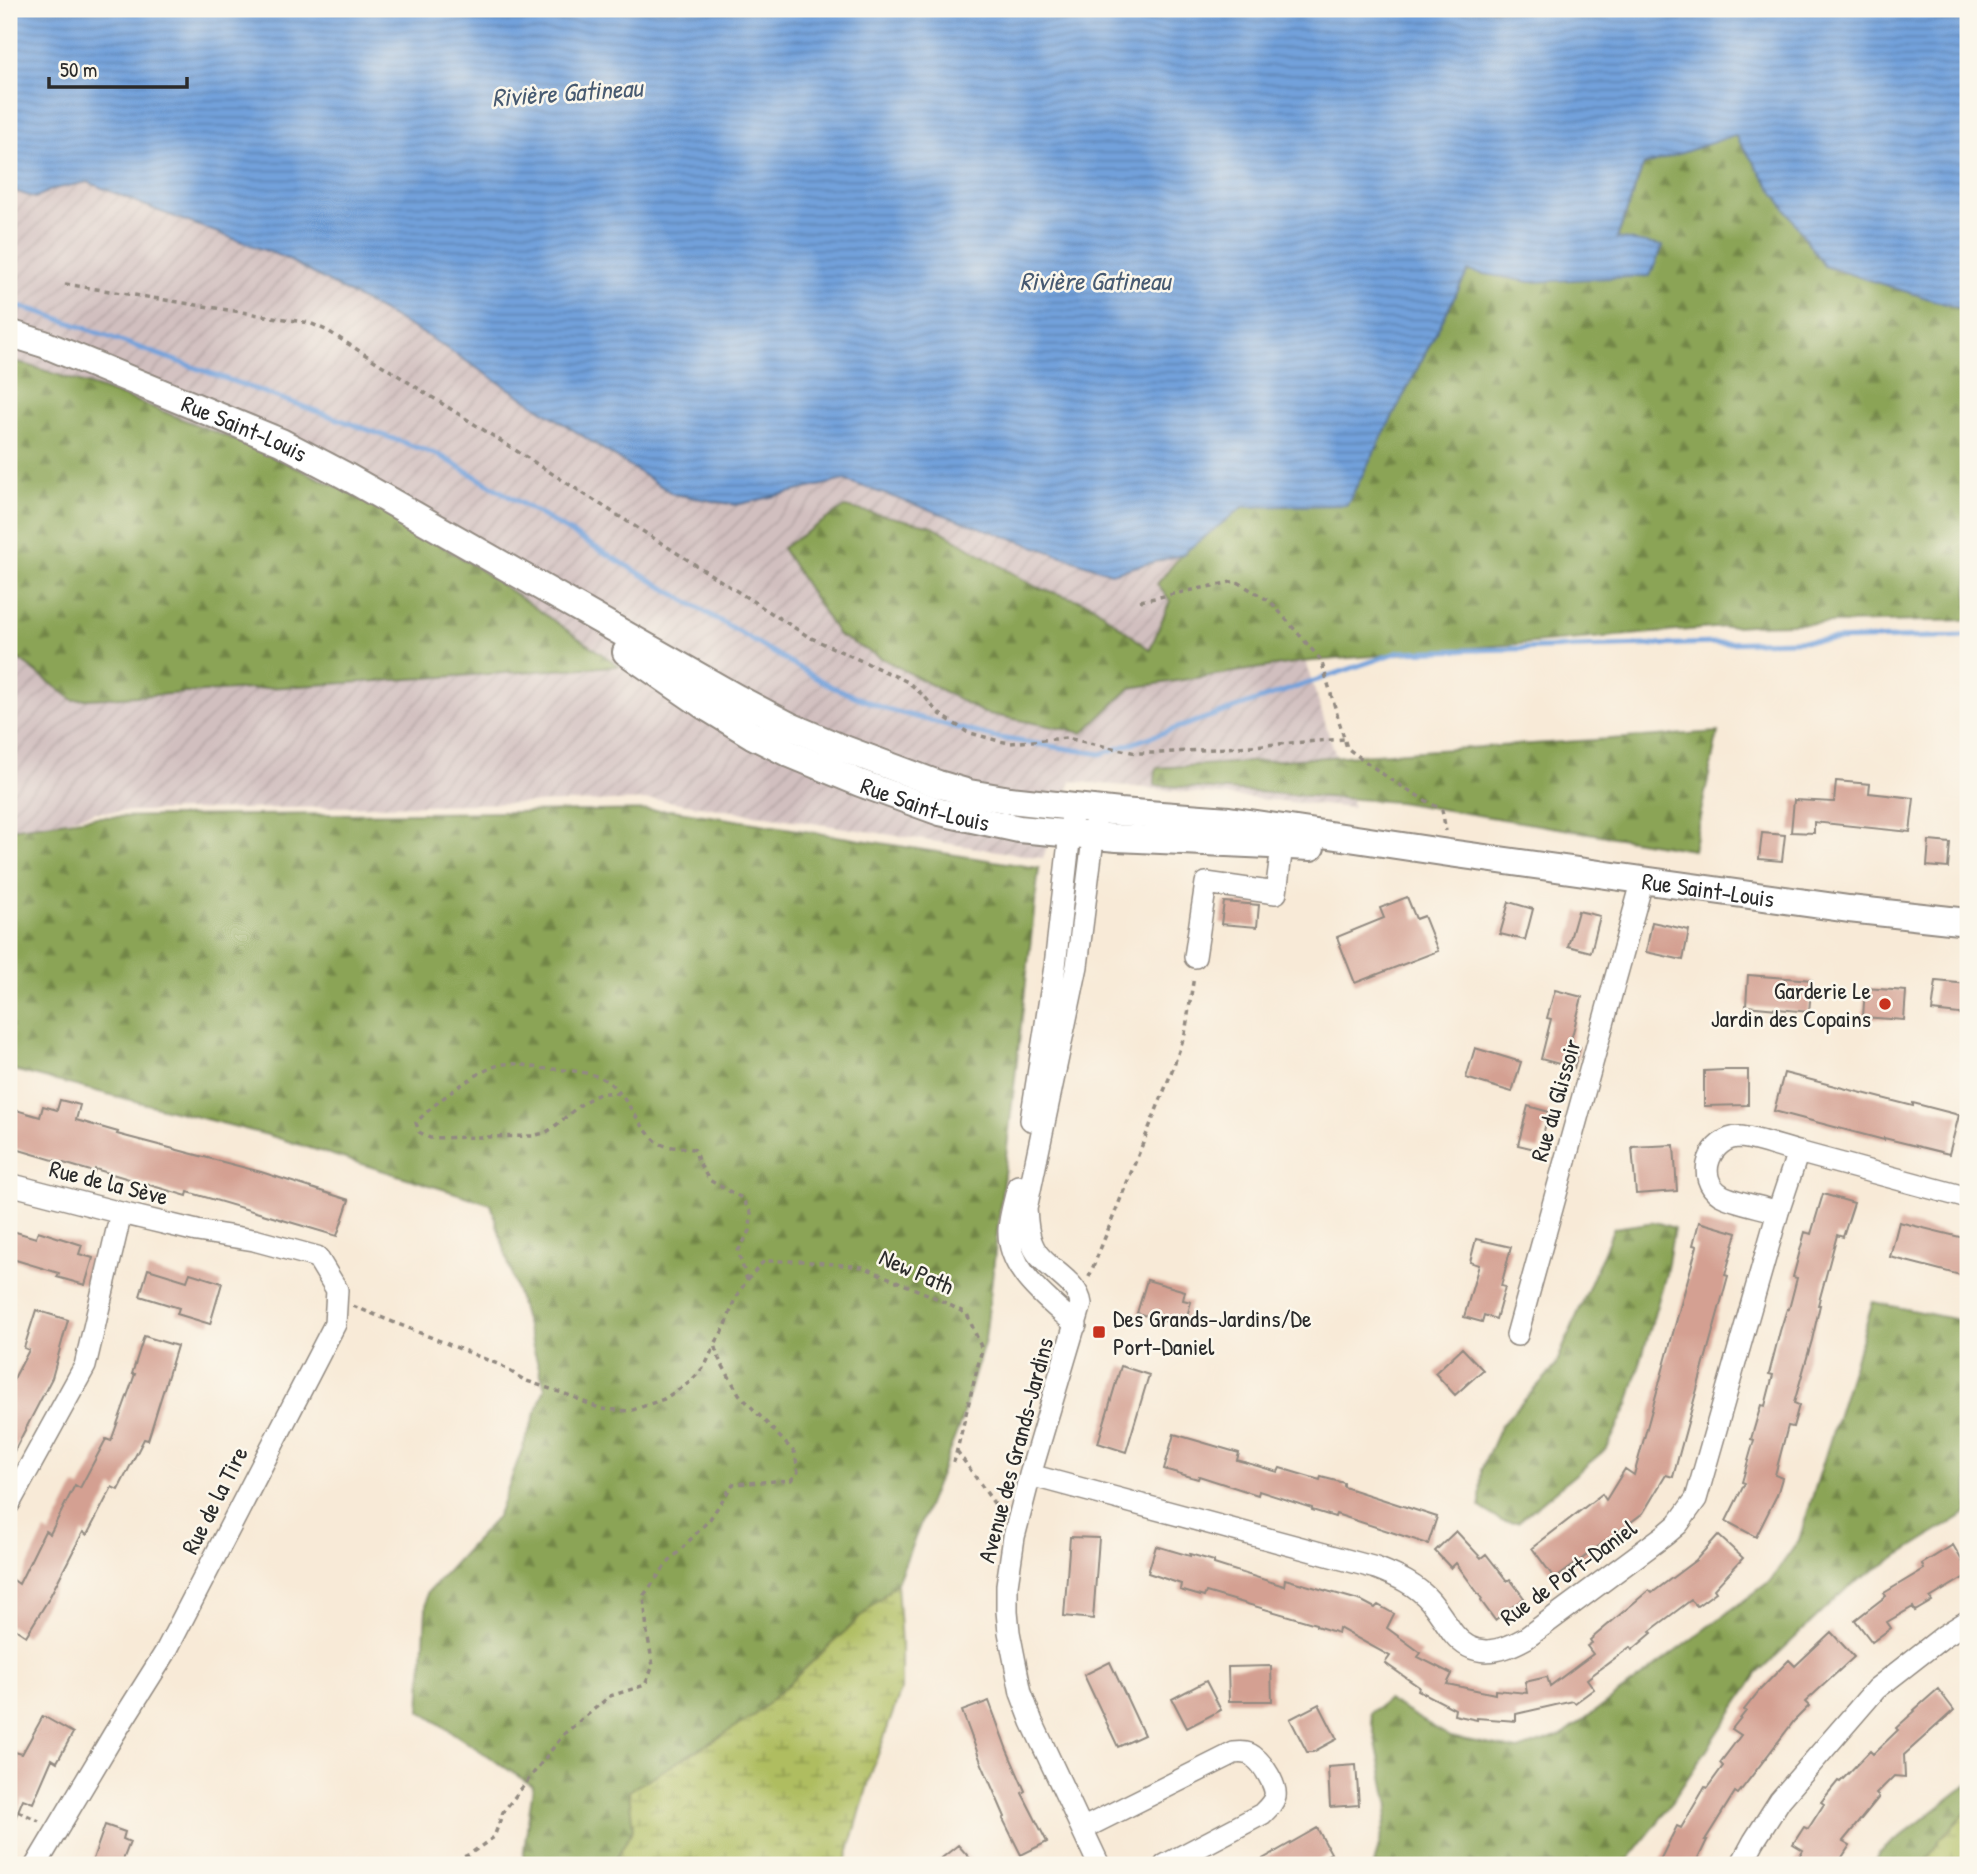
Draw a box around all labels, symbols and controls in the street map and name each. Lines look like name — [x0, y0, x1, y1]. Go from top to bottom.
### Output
scale bar — [49, 46, 187, 90]
text: 50 m — [60, 55, 97, 84]
water label: Rivière Gatineau — [491, 69, 646, 115]
water label: Rivière Gatineau — [1020, 263, 1173, 298]
street label: Rue Saint-Louis — [177, 387, 313, 469]
street label: Rue Saint-Louis — [857, 769, 993, 838]
street label: Rue Saint-Louis — [1640, 864, 1776, 914]
place label: Garderie Le Jardin des Copains — [1711, 974, 1871, 1034]
marker: Garderie Le Jardin des Copains — [1877, 996, 1893, 1012]
street label: Rue du Glissoir — [1522, 1035, 1588, 1165]
street label: Rue de la Sève — [46, 1152, 172, 1212]
street label: New Path — [875, 1240, 959, 1302]
place label: Des Grands-Jardins/De Port-Daniel — [1113, 1302, 1312, 1362]
marker: Des Grands-Jardins/De Port-Daniel — [1091, 1324, 1107, 1340]
street label: Avenue des Grands-Jardins — [970, 1334, 1060, 1566]
street label: Rue de la Tire — [173, 1440, 255, 1559]
street label: Rue de Port-Daniel — [1493, 1511, 1643, 1632]

